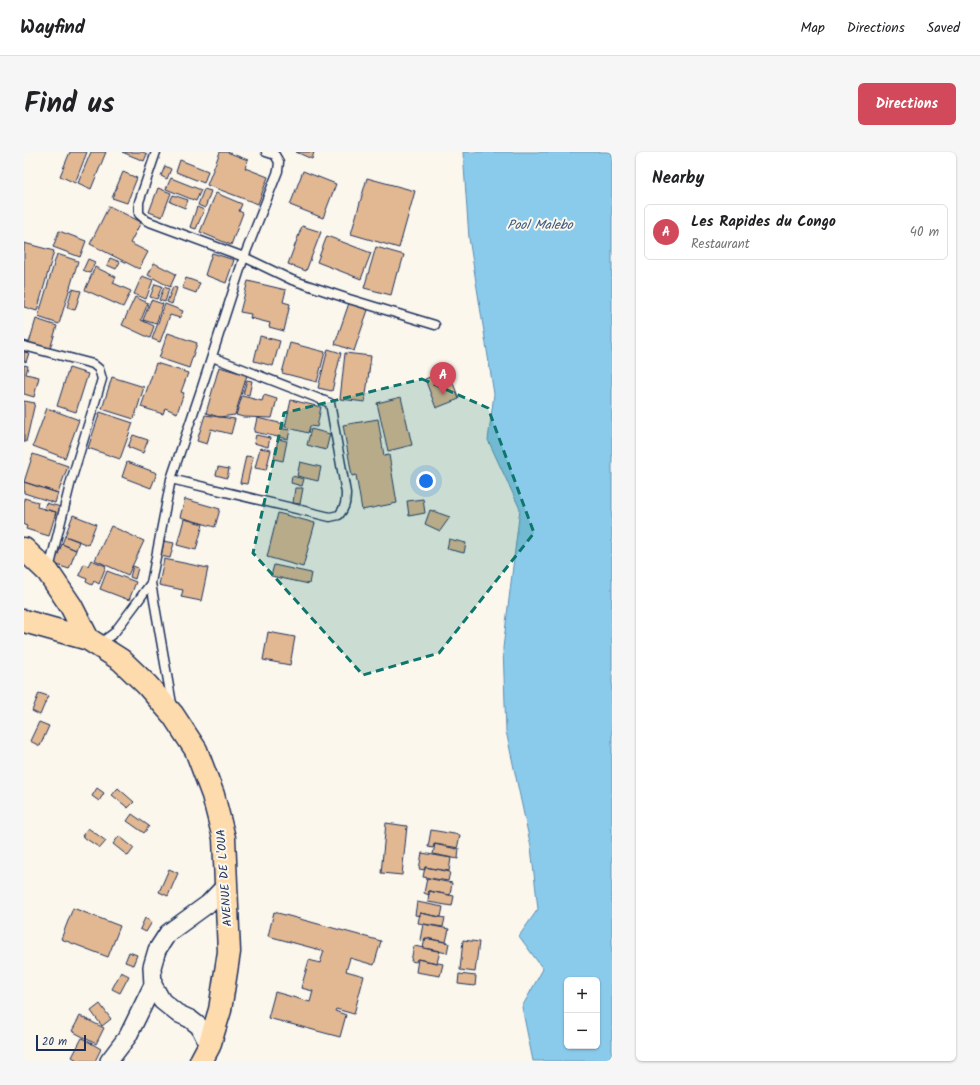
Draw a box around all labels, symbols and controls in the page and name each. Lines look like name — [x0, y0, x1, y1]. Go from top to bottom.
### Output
text: Wayfind — [20, 13, 85, 43]
text: Map — [800, 17, 825, 39]
text: Directions — [847, 17, 905, 39]
text: Saved — [927, 17, 960, 39]
text: Find us — [24, 82, 115, 127]
button: Directions — [858, 83, 956, 125]
text: Nearby — [652, 165, 704, 192]
text: Les Rapides du Congo — [691, 210, 836, 234]
water label: Pool Malebo — [507, 215, 574, 236]
text: A — [662, 222, 670, 243]
text: 40 m — [910, 222, 939, 243]
text: Restaurant — [691, 234, 750, 255]
pin: A — [430, 362, 456, 395]
your location — [416, 471, 436, 491]
street label: AVENUE DE L'OUA — [212, 829, 237, 927]
map controls — [564, 977, 600, 1049]
button: + — [564, 977, 600, 1013]
button: − — [564, 1013, 600, 1049]
scale bar — [36, 1033, 86, 1052]
text: 20 m — [42, 1033, 67, 1051]

